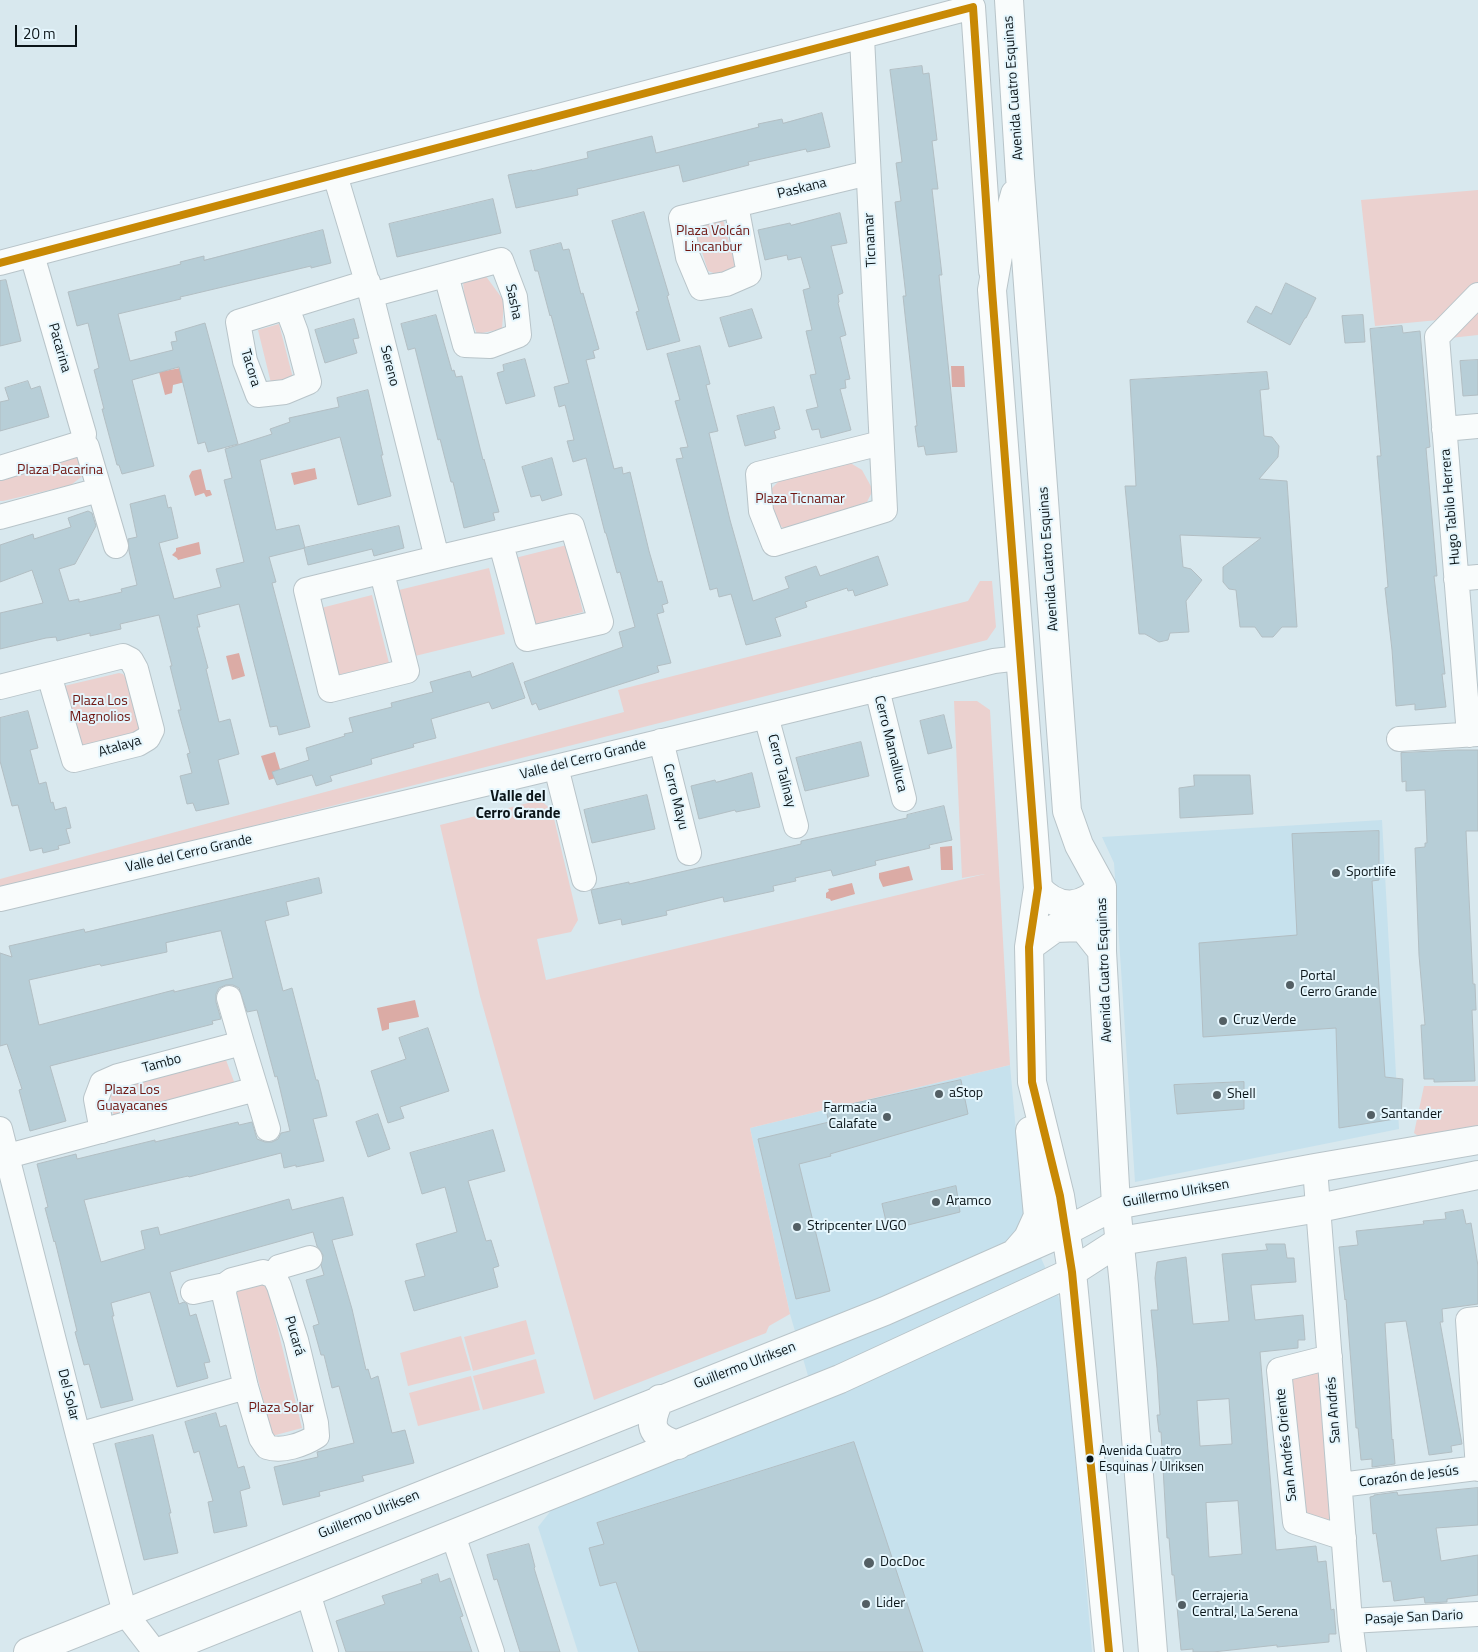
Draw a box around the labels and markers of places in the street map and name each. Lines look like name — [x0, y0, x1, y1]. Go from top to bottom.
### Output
place label: Sportlife — [1346, 865, 1396, 881]
marker: Sportlife — [1330, 867, 1342, 879]
place label: Portal Cerro Grande — [1300, 969, 1377, 1002]
marker: Portal Cerro Grande — [1284, 979, 1296, 991]
place label: Cruz Verde — [1233, 1013, 1296, 1029]
marker: Cruz Verde — [1217, 1015, 1229, 1027]
place label: aStop — [949, 1086, 983, 1102]
place label: Shell — [1227, 1087, 1256, 1103]
marker: aStop — [933, 1088, 945, 1100]
marker: Shell — [1211, 1089, 1223, 1101]
place label: Farmacia Calafate — [823, 1101, 877, 1134]
place label: Santander — [1381, 1107, 1442, 1123]
marker: Santander — [1365, 1109, 1377, 1121]
marker: Farmacia Calafate — [881, 1111, 893, 1123]
place label: Aramco — [946, 1194, 991, 1210]
marker: Aramco — [930, 1196, 942, 1208]
place label: Stripcenter LVGO — [807, 1219, 907, 1235]
marker: Stripcenter LVGO — [791, 1221, 803, 1233]
place label: Avenida Cuatro Esquinas / Ulriksen — [1099, 1444, 1204, 1475]
marker: Avenida Cuatro Esquinas / Ulriksen — [1085, 1454, 1095, 1464]
place label: DocDoc — [880, 1555, 925, 1571]
marker: DocDoc — [862, 1556, 876, 1570]
place label: Cerrajeria Central, La Serena — [1192, 1589, 1298, 1621]
place label: Lider — [876, 1596, 905, 1612]
marker: Lider — [860, 1598, 872, 1610]
marker: Cerrajeria Central, La Serena — [1176, 1599, 1188, 1611]

